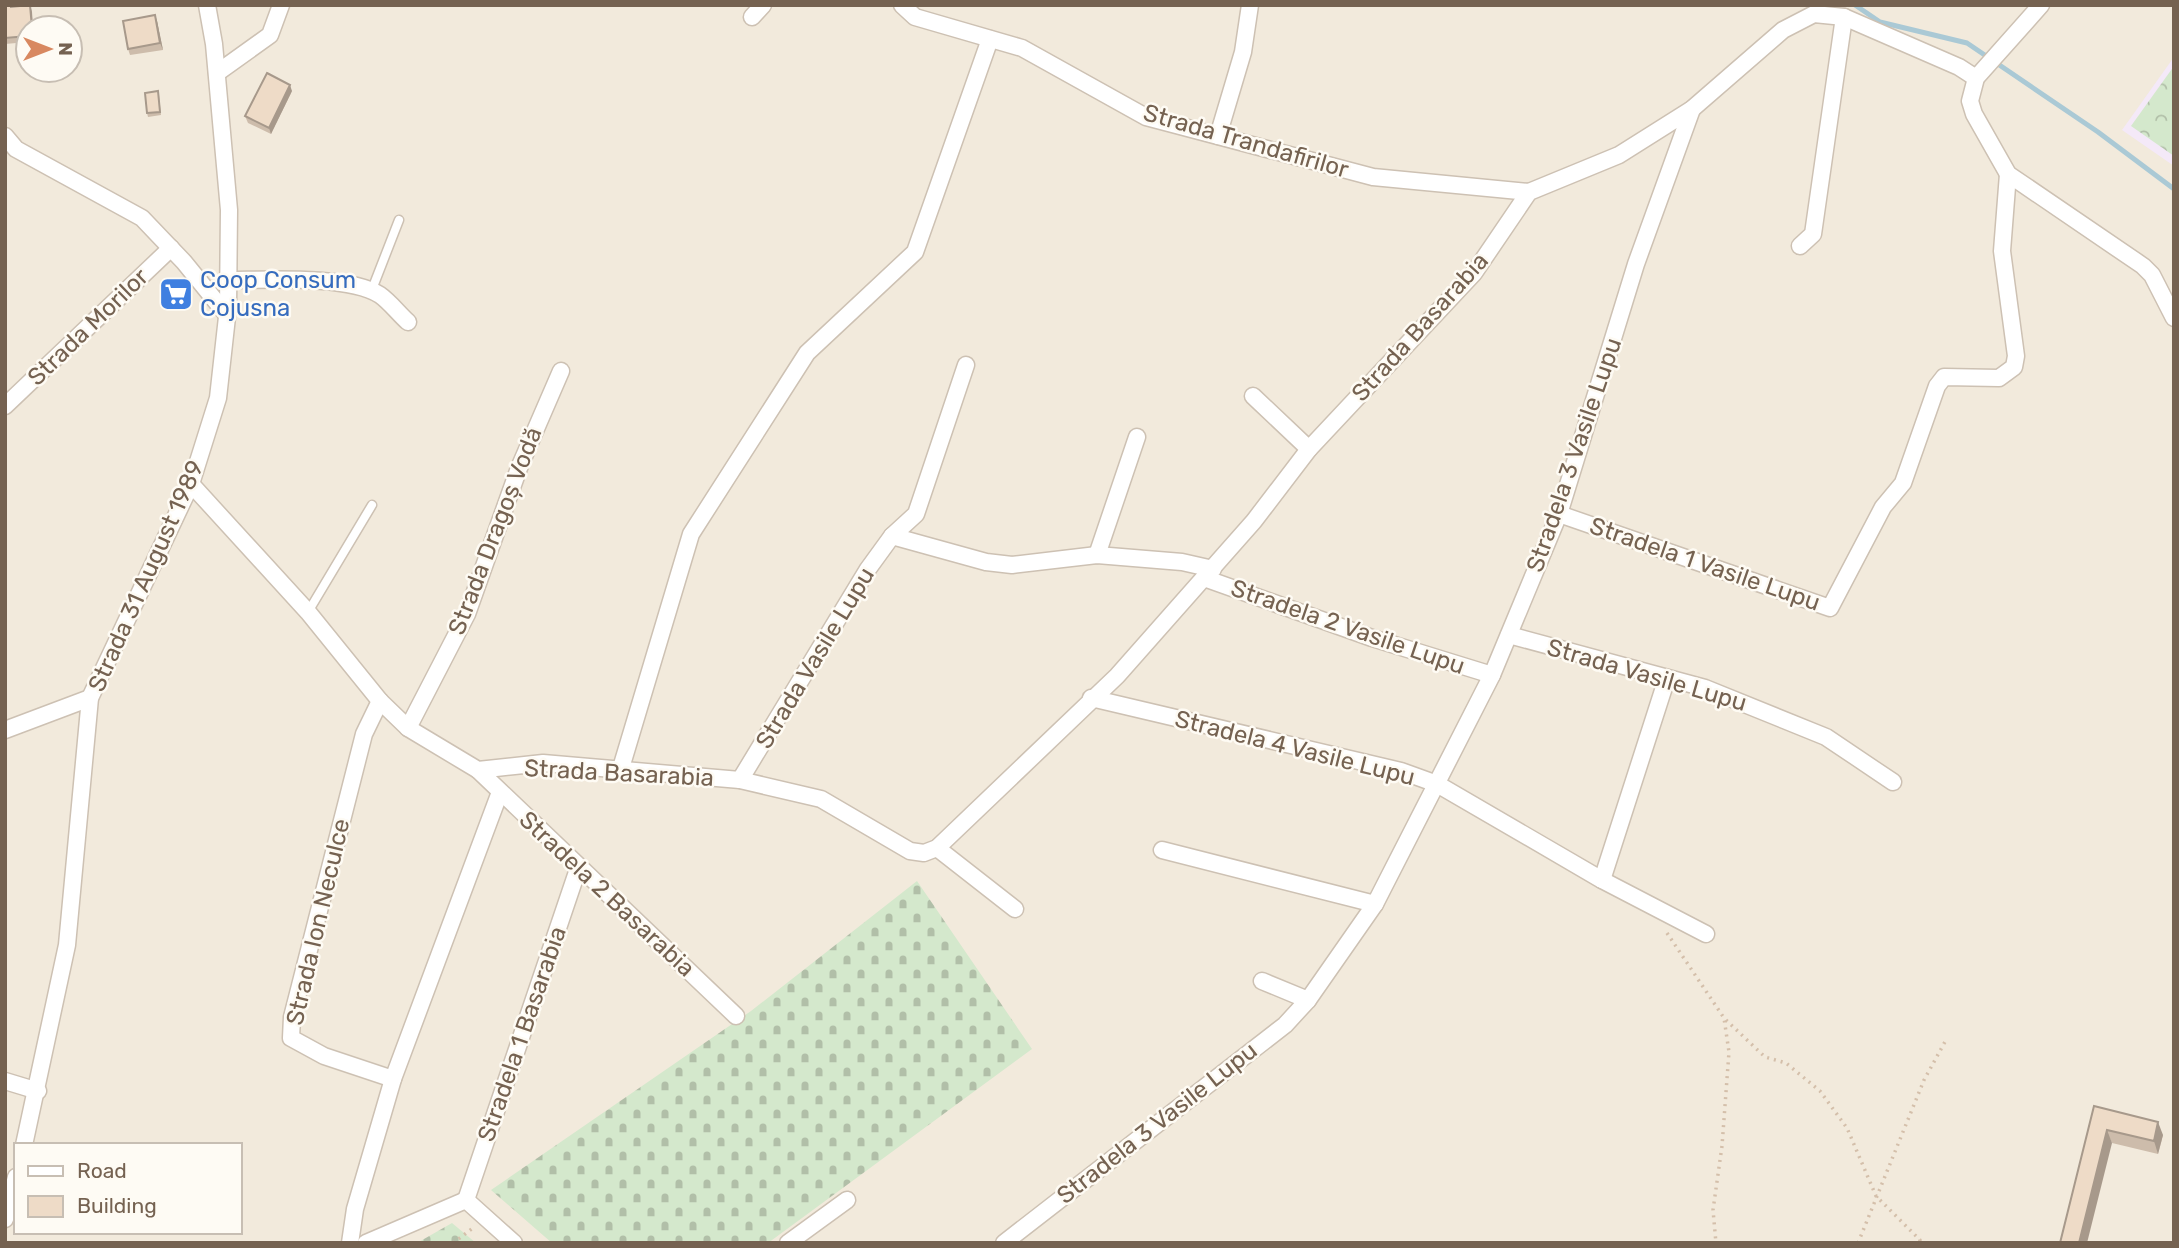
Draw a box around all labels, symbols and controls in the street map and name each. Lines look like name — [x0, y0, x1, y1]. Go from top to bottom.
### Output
north arrow — [14, 14, 84, 84]
text: N — [54, 42, 77, 56]
street label: Strada Trandafirilor — [1140, 98, 1352, 184]
street label: Strada Basarabia — [1346, 247, 1494, 407]
street label: Strada Morilor — [22, 263, 154, 391]
place label: Coop Consum Cojusna — [200, 266, 356, 322]
supermarket icon: Coop Consum Cojusna — [157, 275, 195, 313]
street label: Stradela 3 Vasile Lupu — [1521, 334, 1627, 576]
street label: Strada Dragoș Vodă — [443, 423, 547, 639]
street label: Strada 31 August 1989 — [82, 456, 210, 696]
street label: Stradela 1 Vasile Lupu — [1586, 511, 1824, 617]
street label: Strada Vasile Lupu — [750, 562, 880, 754]
street label: Stradela 2 Vasile Lupu — [1227, 574, 1469, 680]
street label: Strada Vasile Lupu — [1544, 633, 1750, 717]
street label: Stradela 4 Vasile Lupu — [1172, 705, 1418, 791]
street label: Strada Basarabia — [523, 754, 715, 792]
street label: Stradela 2 Basarabia — [514, 806, 700, 982]
street label: Strada Ion Neculce — [281, 816, 355, 1028]
street label: Stradela 1 Basarabia — [472, 923, 572, 1145]
street label: Stradela 3 Vasile Lupu — [1051, 1036, 1263, 1210]
legend — [14, 1143, 242, 1234]
text: Road — [77, 1158, 127, 1183]
text: Building — [77, 1193, 157, 1218]

